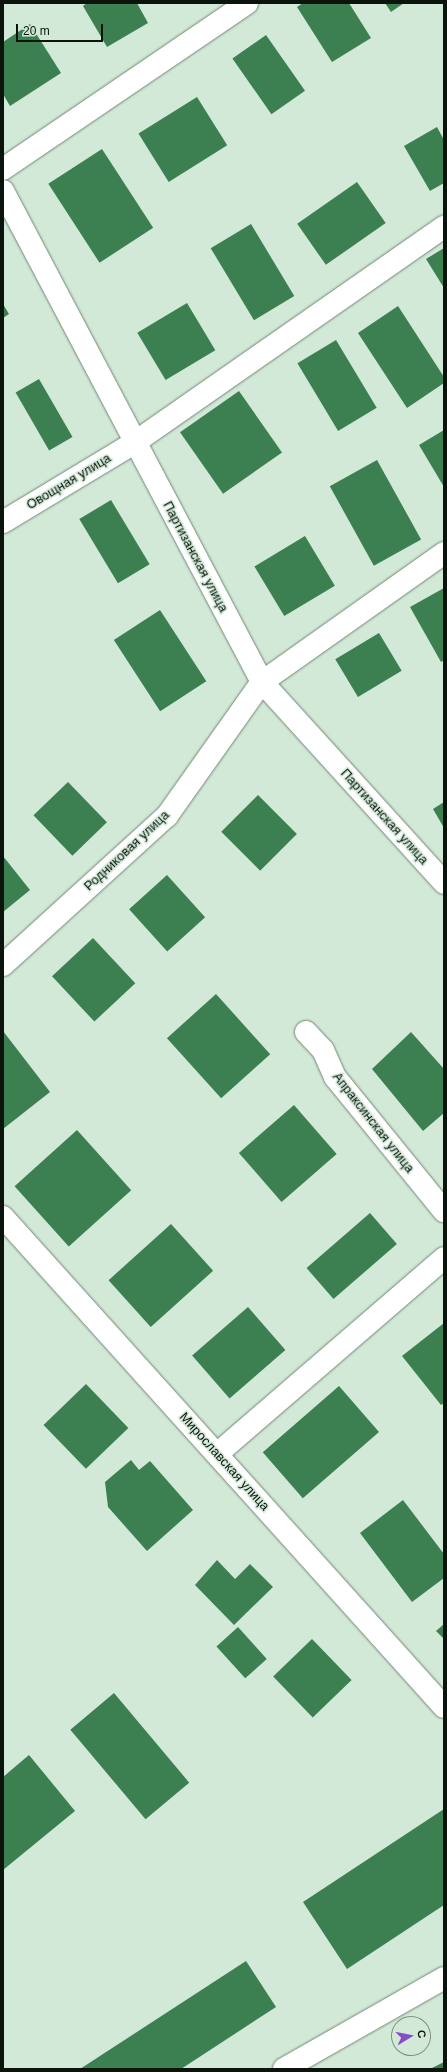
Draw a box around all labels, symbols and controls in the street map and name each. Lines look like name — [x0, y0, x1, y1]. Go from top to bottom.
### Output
scale bar — [18, 16, 105, 42]
text: 20 m — [23, 24, 50, 38]
street label: Овощная улица — [24, 451, 114, 513]
street label: Партизанская улица — [159, 499, 231, 615]
street label: Партизанская улица — [337, 766, 431, 868]
street label: Родниковая улица — [81, 808, 173, 894]
street label: Апраксинская улица — [329, 1070, 417, 1176]
street label: Мирославская улица — [176, 1410, 272, 1514]
north arrow — [391, 2016, 431, 2056]
text: С — [415, 2029, 428, 2039]

